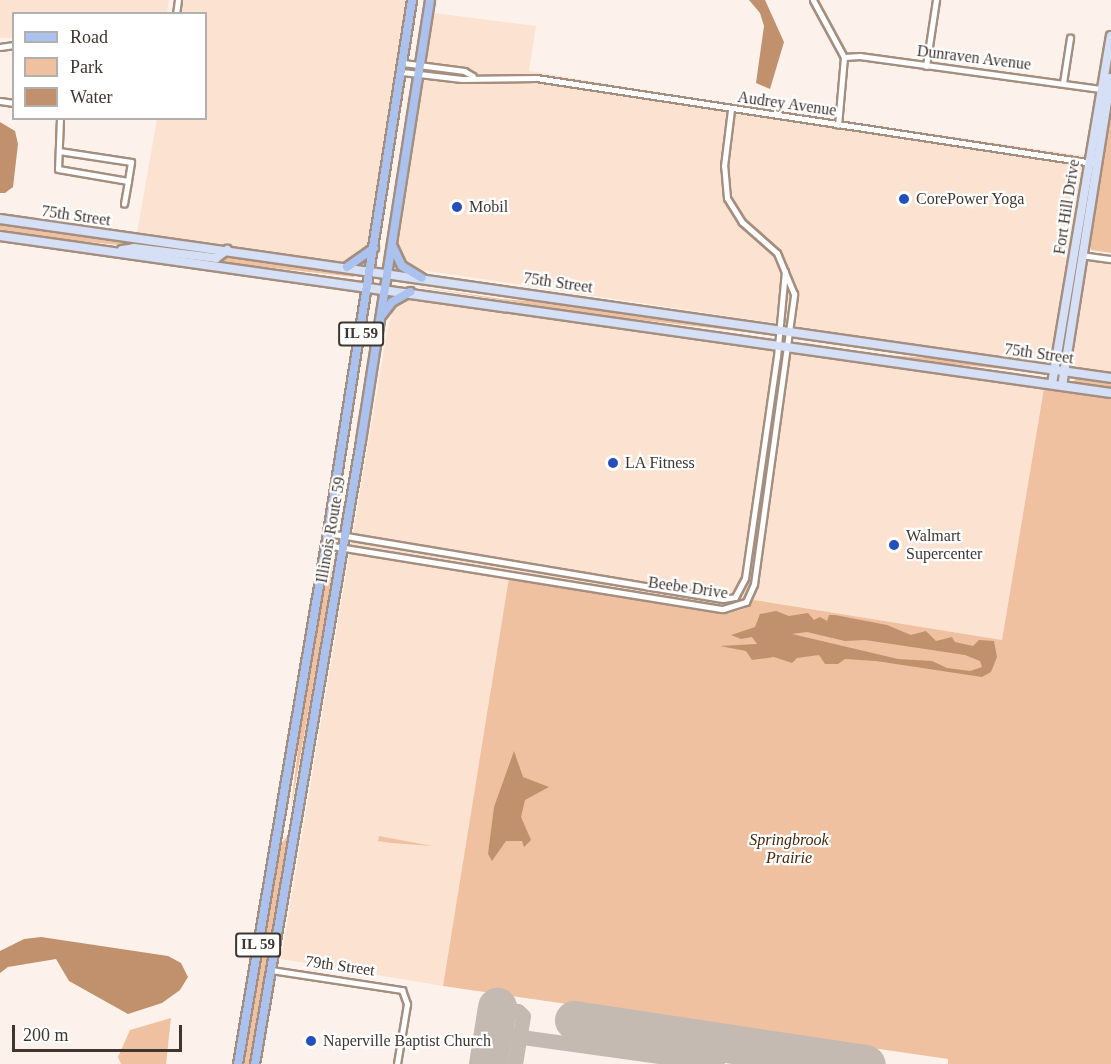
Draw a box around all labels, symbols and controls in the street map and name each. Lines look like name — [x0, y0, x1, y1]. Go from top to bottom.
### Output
legend — [12, 12, 207, 120]
text: Road — [70, 27, 108, 47]
street label: Dunraven Avenue — [915, 41, 1033, 75]
text: Park — [70, 57, 103, 77]
text: Water — [70, 87, 113, 107]
street label: Audrey Avenue — [736, 87, 838, 121]
street label: Fort Hill Drive — [1050, 158, 1084, 256]
place label: CorePower Yoga — [916, 189, 1025, 209]
marker: CorePower Yoga — [897, 192, 911, 206]
place label: Mobil — [469, 197, 508, 217]
marker: Mobil — [450, 200, 464, 214]
street label: 75th Street — [40, 202, 112, 230]
street label: 75th Street — [522, 269, 594, 297]
road number: IL 59 — [337, 322, 385, 346]
street label: 75th Street — [1003, 340, 1075, 368]
place label: LA Fitness — [625, 453, 696, 473]
marker: LA Fitness — [606, 456, 620, 470]
street label: Illinois Route 59 — [312, 475, 350, 585]
place label: Walmart Supercenter — [906, 526, 982, 564]
marker: Walmart Supercenter — [887, 538, 901, 552]
street label: Beebe Drive — [647, 573, 729, 603]
park label: Springbrook Prairie — [749, 830, 829, 868]
road number: IL 59 — [234, 933, 282, 957]
street label: 79th Street — [304, 952, 376, 980]
scale bar — [15, 1013, 184, 1051]
text: 200 m — [23, 1025, 69, 1045]
place label: Naperville Baptist Church — [323, 1031, 491, 1051]
marker: Naperville Baptist Church — [304, 1034, 318, 1048]

